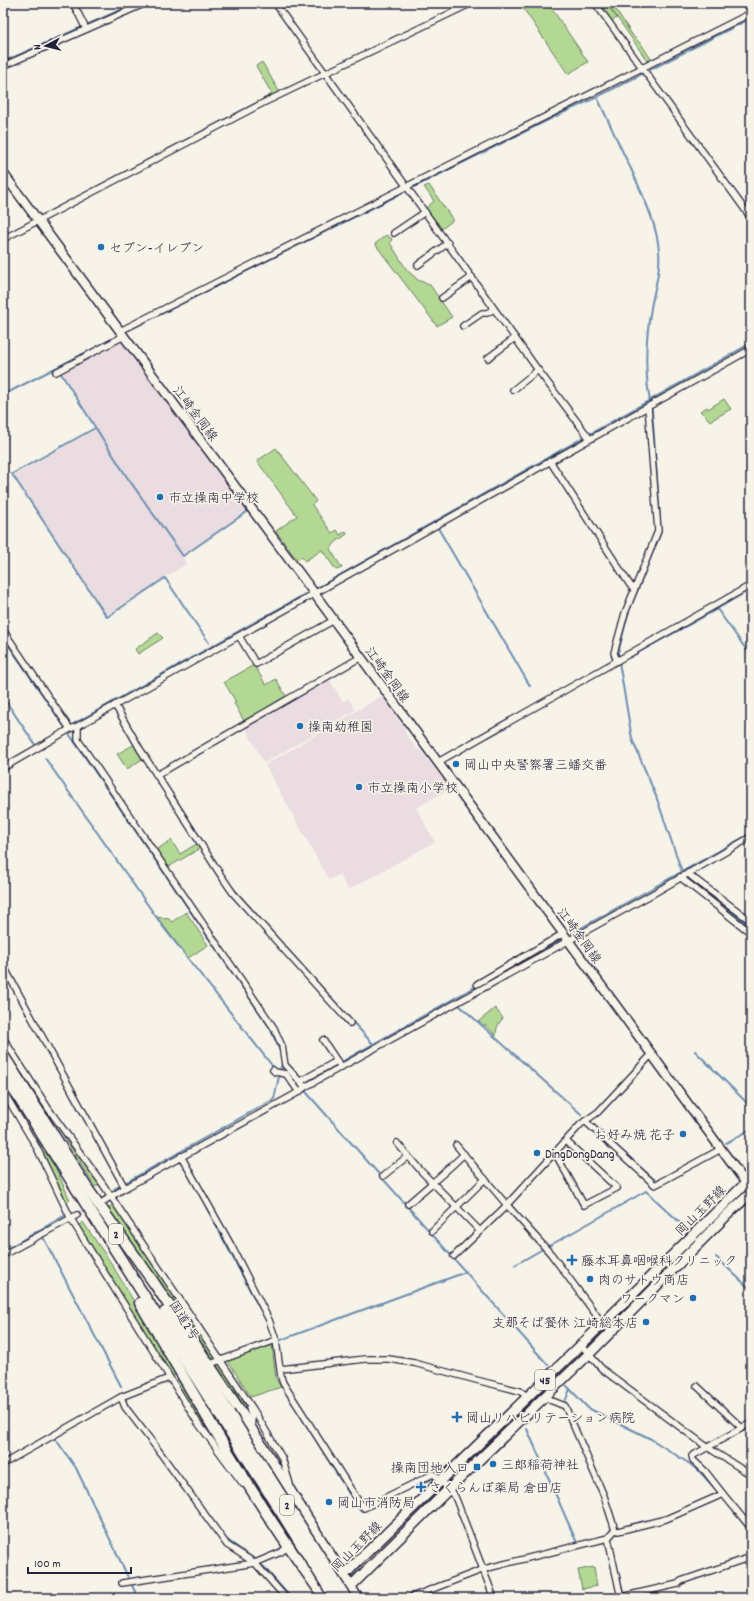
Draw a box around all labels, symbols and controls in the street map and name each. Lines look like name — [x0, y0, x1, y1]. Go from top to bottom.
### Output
north arrow — [26, 26, 66, 66]
text: N — [30, 43, 46, 51]
place label: セブン-イレブン — [109, 240, 204, 259]
marker: セブン-イレブン — [96, 242, 106, 252]
street label: 江崎金岡線 — [167, 383, 222, 447]
place label: 市立操南中学校 — [168, 490, 259, 509]
marker: 市立操南中学校 — [155, 492, 165, 502]
street label: 江崎金岡線 — [359, 644, 413, 708]
place label: 操南幼稚園 — [308, 719, 373, 738]
marker: 操南幼稚園 — [295, 721, 305, 731]
place label: 岡山中央警察署三蟠交番 — [464, 757, 607, 776]
marker: 岡山中央警察署三蟠交番 — [451, 759, 461, 769]
place label: 市立操南小学校 — [367, 780, 458, 799]
marker: 市立操南小学校 — [354, 782, 364, 792]
street label: 江崎金岡線 — [551, 905, 605, 969]
place label: お好み焼 花子 — [594, 1127, 675, 1146]
marker: お好み焼 花子 — [678, 1129, 688, 1139]
place label: DingDongDang — [545, 1146, 615, 1165]
marker: DingDongDang — [532, 1148, 542, 1158]
street label: 岡山玉野線 — [672, 1181, 732, 1241]
road number: 2 — [109, 1224, 123, 1244]
place label: 藤本耳鼻咽喉科クリニック — [581, 1253, 737, 1272]
marker: 藤本耳鼻咽喉科クリニック — [566, 1254, 578, 1266]
place label: 肉のサトウ商店 — [598, 1272, 689, 1291]
marker: 肉のサトウ商店 — [585, 1274, 595, 1284]
place label: ワークマン — [620, 1291, 685, 1310]
marker: ワークマン — [688, 1293, 698, 1303]
street label: 国道2号 — [163, 1297, 203, 1345]
place label: 支那そば餐休 江崎総本店 — [492, 1315, 638, 1334]
marker: 支那そば餐休 江崎総本店 — [641, 1317, 651, 1327]
road number: 45 — [535, 1370, 555, 1390]
place label: 岡山リハビリテーション病院 — [466, 1410, 635, 1429]
marker: 岡山リハビリテーション病院 — [451, 1411, 463, 1423]
place label: 三郎稲荷神社 — [501, 1457, 579, 1476]
marker: 三郎稲荷神社 — [488, 1459, 498, 1469]
place label: 操南団地入口 — [391, 1460, 469, 1479]
marker: 操南団地入口 — [472, 1462, 482, 1472]
place label: さくらんぼ薬局 倉田店 — [429, 1480, 562, 1499]
marker: さくらんぼ薬局 倉田店 — [416, 1482, 426, 1492]
road number: 2 — [280, 1495, 294, 1515]
place label: 岡山市消防局 — [337, 1495, 415, 1514]
marker: 岡山市消防局 — [324, 1497, 334, 1507]
street label: 岡山玉野線 — [328, 1517, 388, 1577]
scale bar — [28, 1549, 131, 1575]
text: 100 m — [34, 1556, 61, 1573]

